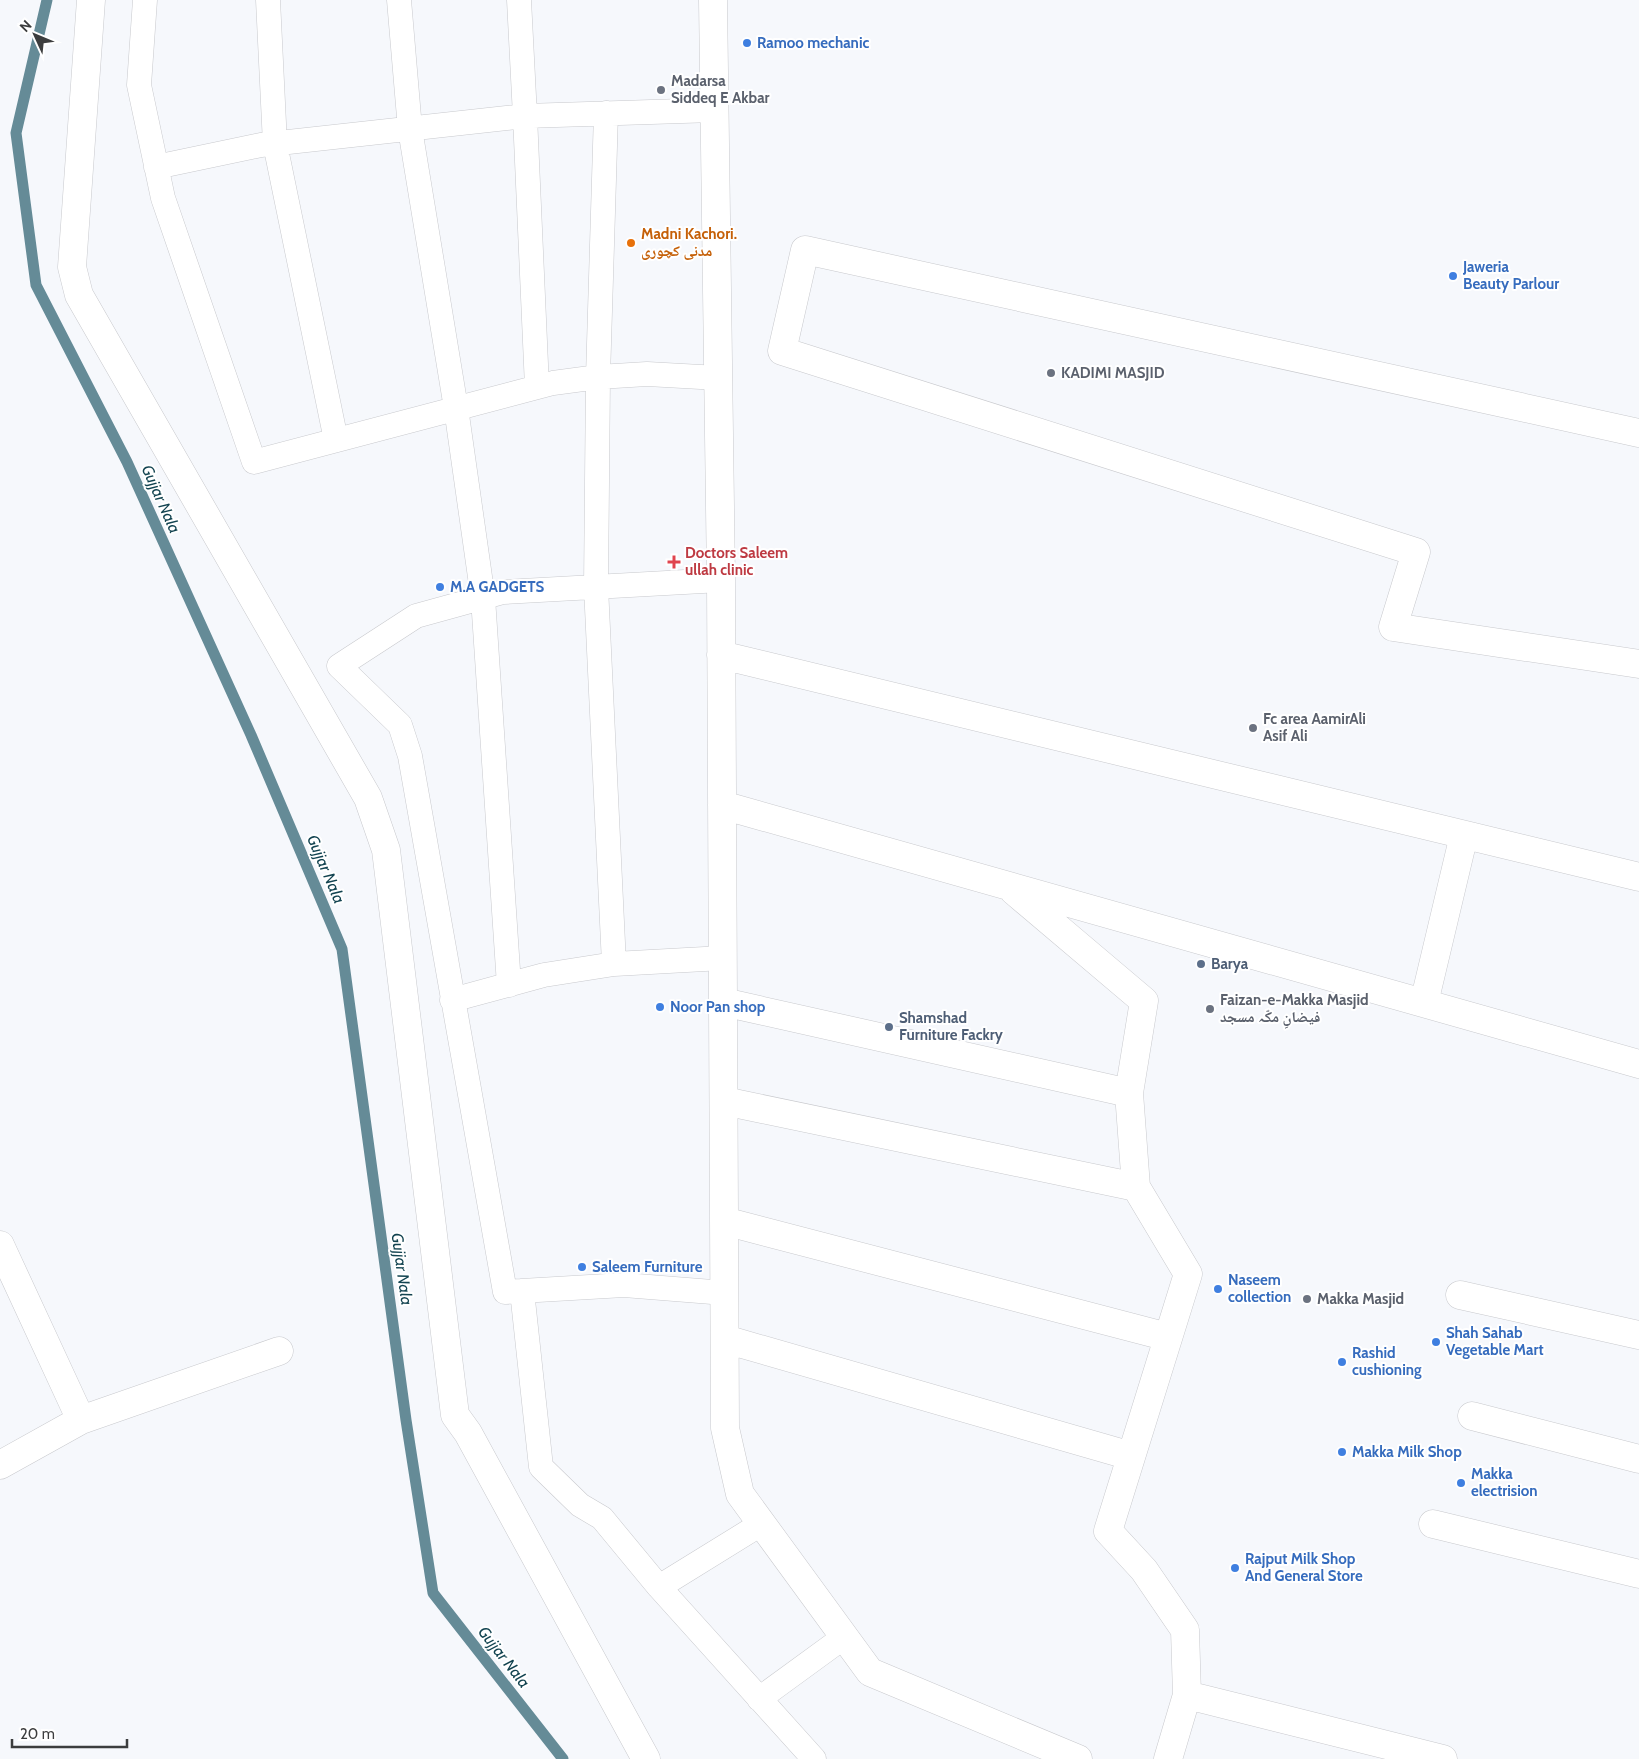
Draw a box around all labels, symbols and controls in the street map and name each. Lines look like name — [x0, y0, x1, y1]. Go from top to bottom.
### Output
north arrow — [10, 10, 60, 60]
text: N — [16, 16, 36, 36]
place label: Ramoo mechanic — [757, 34, 869, 52]
marker: Ramoo mechanic — [741, 37, 753, 49]
place label: Madarsa Siddeq E Akbar — [671, 72, 770, 107]
marker: Madarsa Siddeq E Akbar — [655, 84, 667, 96]
place label: Madni Kachori. مدنی کچوری — [641, 225, 737, 260]
marker: Madni Kachori. مدنی کچوری — [625, 237, 637, 249]
place label: Jaweria Beauty Parlour — [1462, 258, 1559, 293]
marker: Jaweria Beauty Parlour — [1447, 270, 1459, 282]
place label: KADIMI MASJID — [1061, 364, 1165, 382]
marker: KADIMI MASJID — [1045, 367, 1057, 379]
water label: Gujjar Nala — [138, 462, 184, 536]
place label: Doctors Saleem ullah clinic — [685, 544, 788, 579]
marker: Doctors Saleem ullah clinic — [667, 555, 681, 569]
place label: M.A GADGETS — [450, 578, 544, 596]
marker: M.A GADGETS — [434, 581, 446, 593]
place label: Fc area AamirAli Asif Ali — [1263, 710, 1366, 745]
marker: Fc area AamirAli Asif Ali — [1247, 722, 1259, 734]
water label: Gujjar Nala — [303, 832, 349, 906]
place label: Barya — [1211, 955, 1249, 973]
marker: Barya — [1195, 958, 1207, 970]
place label: Faizan-e-Makka Masjid فیضانِ مکّہ مسجد — [1220, 991, 1369, 1029]
place label: Noor Pan shop — [670, 998, 766, 1016]
marker: Noor Pan shop — [654, 1001, 666, 1013]
marker: Faizan-e-Makka Masjid فیضانِ مکّہ مسجد — [1204, 1003, 1216, 1015]
place label: Shamshad Furniture Fackry — [899, 1009, 1004, 1044]
marker: Shamshad Furniture Fackry — [883, 1021, 895, 1033]
water label: Gujjar Nala — [388, 1232, 416, 1306]
place label: Saleem Furniture — [592, 1258, 703, 1276]
marker: Saleem Furniture — [576, 1261, 588, 1273]
place label: Naseem collection — [1228, 1271, 1291, 1306]
marker: Naseem collection — [1212, 1283, 1224, 1295]
place label: Makka Masjid — [1317, 1290, 1404, 1308]
marker: Makka Masjid — [1301, 1293, 1313, 1305]
place label: Shah Sahab Vegetable Mart — [1446, 1324, 1544, 1359]
marker: Shah Sahab Vegetable Mart — [1430, 1336, 1442, 1348]
place label: Rashid cushioning — [1352, 1344, 1422, 1379]
marker: Rashid cushioning — [1336, 1356, 1348, 1368]
place label: Makka Milk Shop — [1352, 1443, 1462, 1461]
marker: Makka Milk Shop — [1336, 1446, 1348, 1458]
place label: Makka electrision — [1471, 1465, 1538, 1500]
marker: Makka electrision — [1455, 1477, 1467, 1489]
place label: Rajput Milk Shop And General Store — [1245, 1550, 1363, 1585]
marker: Rajput Milk Shop And General Store — [1229, 1562, 1241, 1574]
water label: Gujjar Nala — [474, 1623, 534, 1691]
scale bar — [12, 1716, 128, 1748]
text: 20 m — [20, 1725, 55, 1743]

